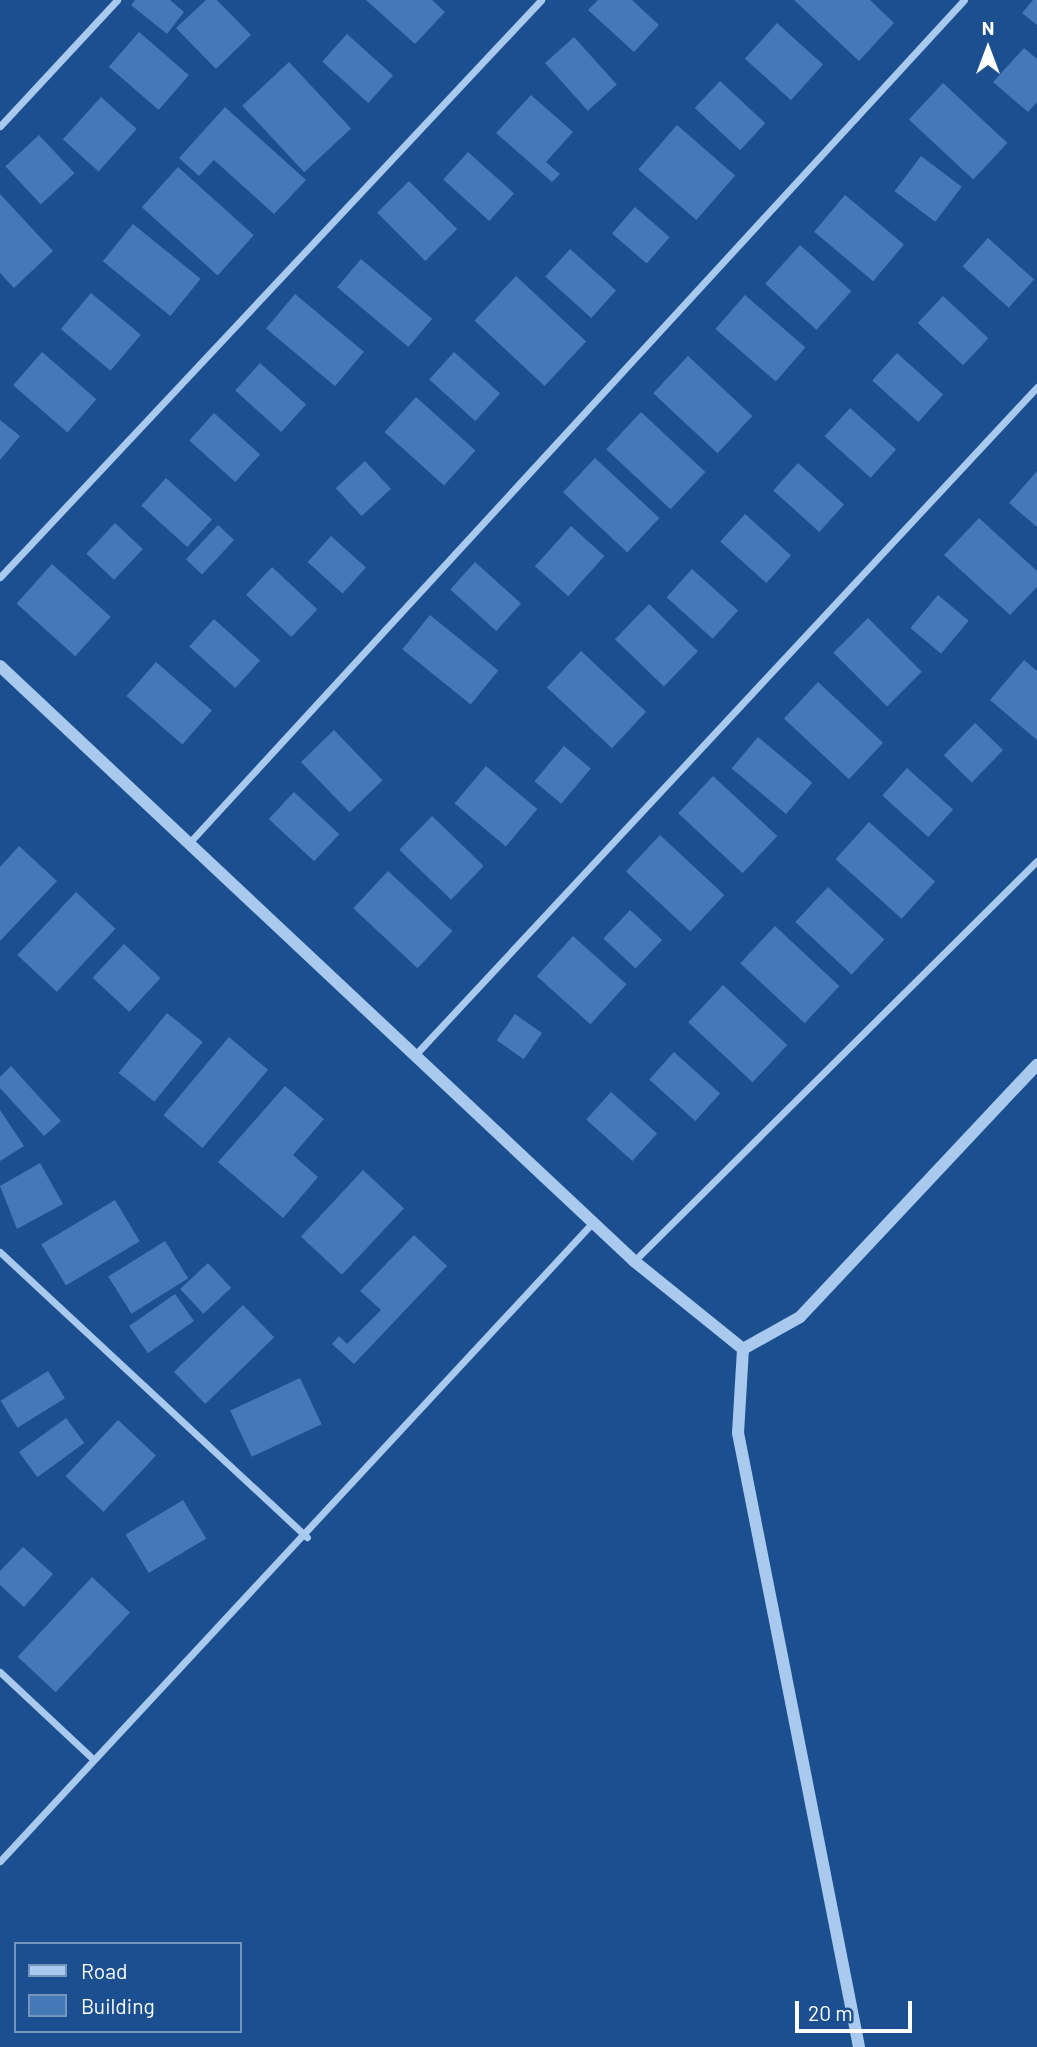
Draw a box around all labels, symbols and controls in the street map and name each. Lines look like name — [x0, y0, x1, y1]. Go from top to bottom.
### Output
north arrow — [953, 14, 1023, 84]
text: N — [982, 16, 994, 39]
legend — [14, 1942, 242, 2033]
text: Road — [81, 1958, 127, 1983]
scale bar — [799, 1988, 916, 2032]
text: Building — [81, 1993, 155, 2018]
text: 20 m — [808, 2000, 853, 2025]

